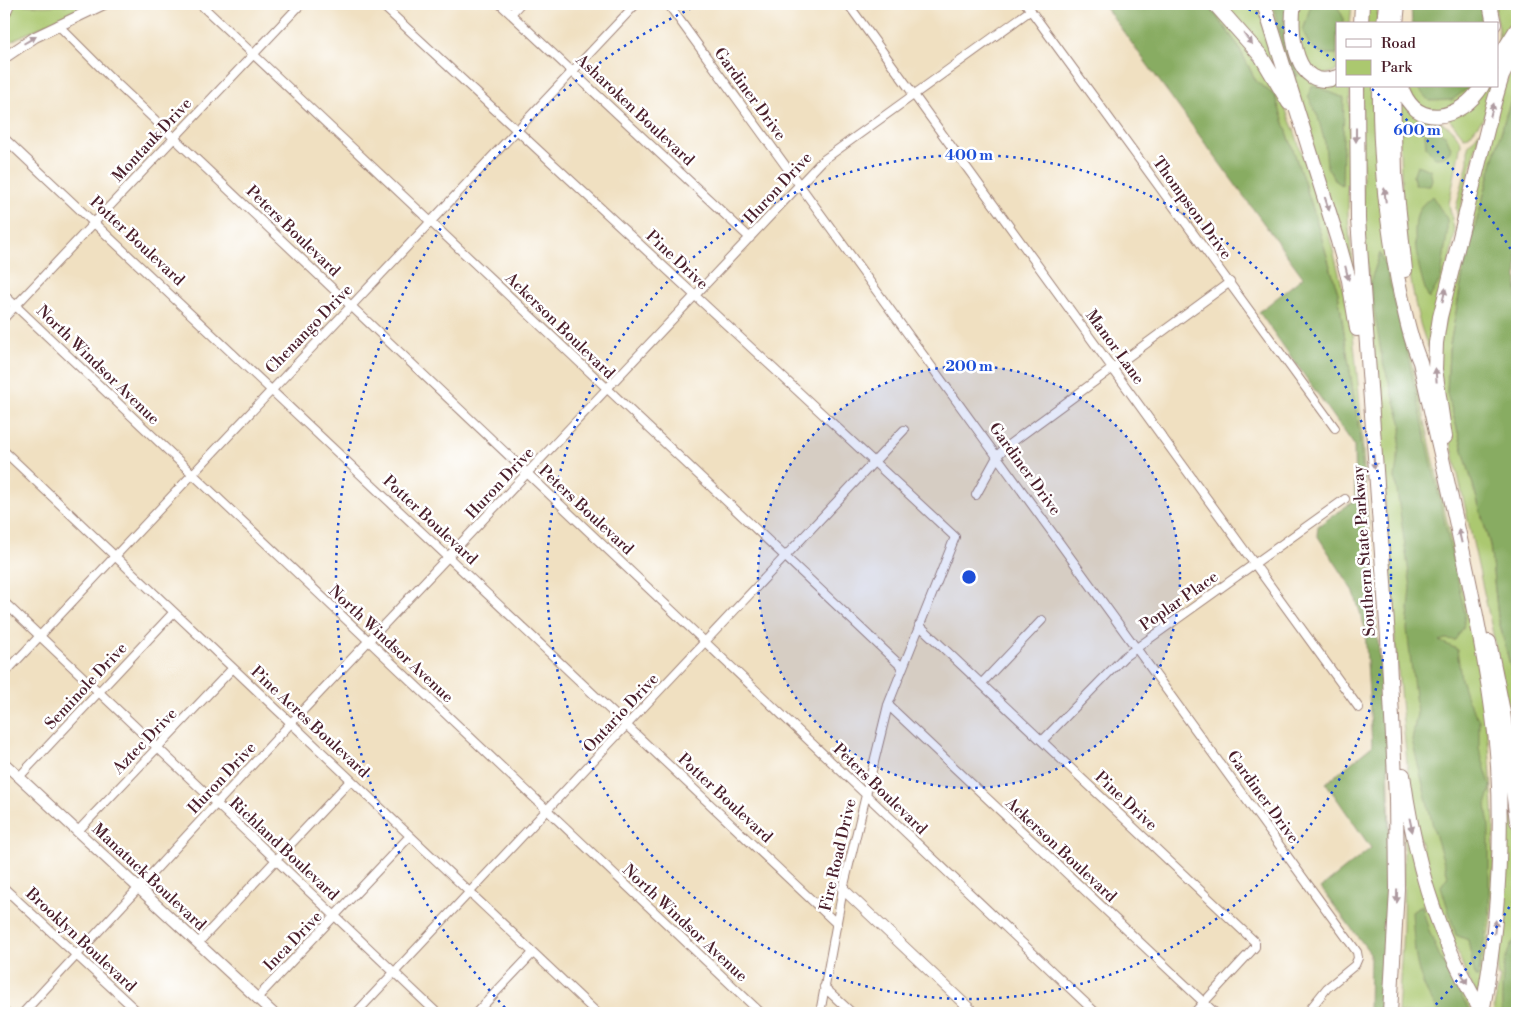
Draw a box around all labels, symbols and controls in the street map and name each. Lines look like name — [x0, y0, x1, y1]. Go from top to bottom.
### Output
legend — [1336, 22, 1498, 88]
one-way arrow — [1242, 33, 1253, 46]
text: Road — [1381, 34, 1416, 53]
one-way arrow — [23, 36, 37, 44]
street label: Gardiner Drive — [710, 44, 790, 144]
street label: Asharoken Boulevard — [571, 49, 698, 170]
text: Park — [1381, 58, 1413, 77]
street label: Montauk Drive — [108, 94, 196, 186]
one-way arrow — [1488, 102, 1496, 117]
text: 600 m — [1393, 121, 1441, 140]
one-way arrow — [1352, 127, 1360, 143]
text: 400 m — [945, 146, 993, 165]
street label: Huron Drive — [740, 148, 816, 228]
street label: Thompson Drive — [1148, 153, 1236, 263]
street label: Peters Boulevard — [242, 181, 344, 281]
one-way arrow — [1381, 187, 1389, 203]
street label: Potter Boulevard — [85, 192, 189, 290]
one-way arrow — [1324, 197, 1331, 212]
street label: Pine Drive — [642, 226, 712, 294]
one-way arrow — [1343, 265, 1351, 280]
street label: Ackerson Boulevard — [500, 268, 619, 383]
street label: Chenango Drive — [261, 280, 357, 378]
one-way arrow — [1440, 288, 1448, 303]
street label: North Windsor Avenue — [32, 301, 164, 429]
street label: Manor Lane — [1081, 306, 1149, 388]
text: 200 m — [945, 357, 993, 376]
one-way arrow — [1432, 367, 1440, 383]
street label: Gardiner Drive — [985, 419, 1065, 519]
street label: Huron Drive — [462, 443, 538, 523]
one-way arrow — [1371, 455, 1379, 471]
street label: Peters Boulevard — [534, 461, 638, 559]
street label: Southern State Parkway — [1348, 465, 1380, 637]
street label: Potter Boulevard — [378, 471, 482, 569]
one-way arrow — [1455, 528, 1463, 544]
street label: Poplar Place — [1136, 567, 1222, 635]
centre of rings — [960, 568, 978, 586]
street label: North Windsor Avenue — [324, 581, 458, 707]
street label: Seminole Drive — [41, 638, 131, 734]
street label: Pine Acres Boulevard — [247, 662, 373, 782]
street label: Ontario Drive — [579, 669, 663, 757]
street label: Aztec Drive — [108, 704, 182, 779]
street label: Huron Drive — [184, 738, 260, 818]
street label: Peters Boulevard — [829, 739, 931, 839]
street label: Gardiner Drive — [1223, 747, 1303, 847]
street label: Potter Boulevard — [673, 749, 777, 847]
street label: Pine Drive — [1091, 767, 1161, 835]
street label: Richland Boulevard — [225, 793, 343, 905]
street label: Ackerson Boulevard — [1001, 793, 1121, 907]
street label: Fire Road Drive — [815, 797, 861, 913]
one-way arrow — [1407, 817, 1415, 832]
street label: Manatuck Boulevard — [88, 819, 210, 935]
street label: North Windsor Avenue — [618, 860, 752, 986]
street label: Brooklyn Boulevard — [21, 883, 140, 996]
one-way arrow — [1393, 888, 1401, 904]
street label: Inca Drive — [259, 907, 327, 975]
one-way arrow — [1491, 919, 1499, 935]
one-way arrow — [1460, 971, 1468, 985]

